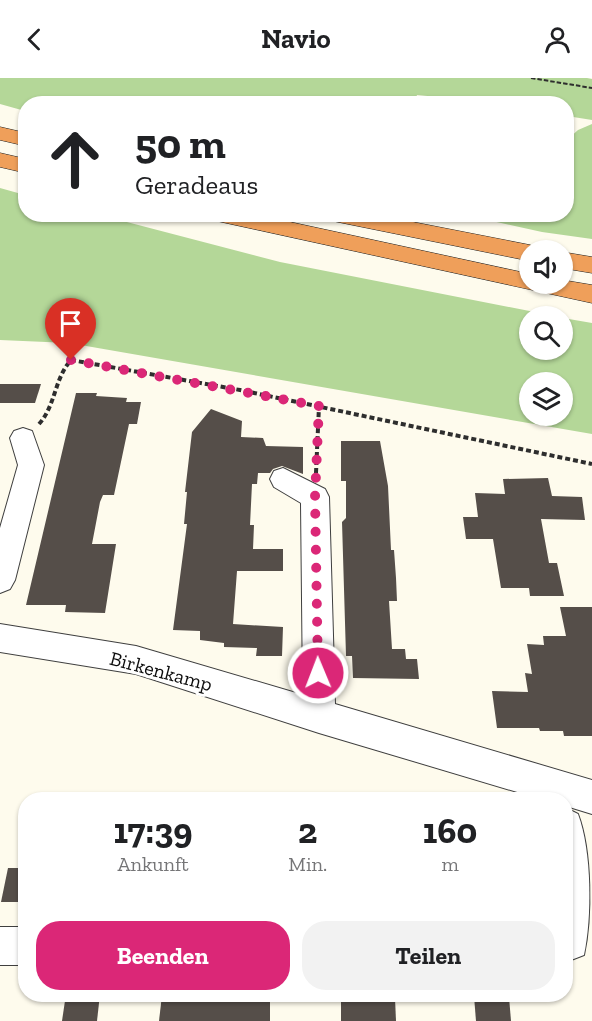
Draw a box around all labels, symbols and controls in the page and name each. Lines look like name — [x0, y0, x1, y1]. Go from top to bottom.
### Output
icon: back — [18, 23, 51, 56]
text: Navio — [261, 23, 331, 55]
icon: person — [541, 23, 574, 56]
text: 50 m — [135, 118, 226, 169]
icon: ahead — [36, 120, 114, 198]
text: Geradeaus — [135, 169, 258, 201]
map controls — [519, 240, 573, 426]
button: sound — [519, 240, 573, 294]
pin — [45, 298, 96, 360]
button: search — [519, 306, 573, 360]
icon: arrive — [54, 307, 87, 340]
button: layers — [519, 372, 573, 426]
position arrow — [286, 641, 350, 705]
street label: Birkenkamp — [107, 646, 215, 696]
text: 17:39 — [114, 809, 193, 852]
text: 2 — [298, 809, 317, 852]
text: 160 — [423, 809, 477, 852]
text: Ankunft — [117, 852, 189, 876]
text: Min. — [288, 852, 327, 876]
text: m — [441, 852, 459, 876]
button: Beenden — [36, 921, 290, 990]
button: Teilen — [302, 921, 555, 990]

